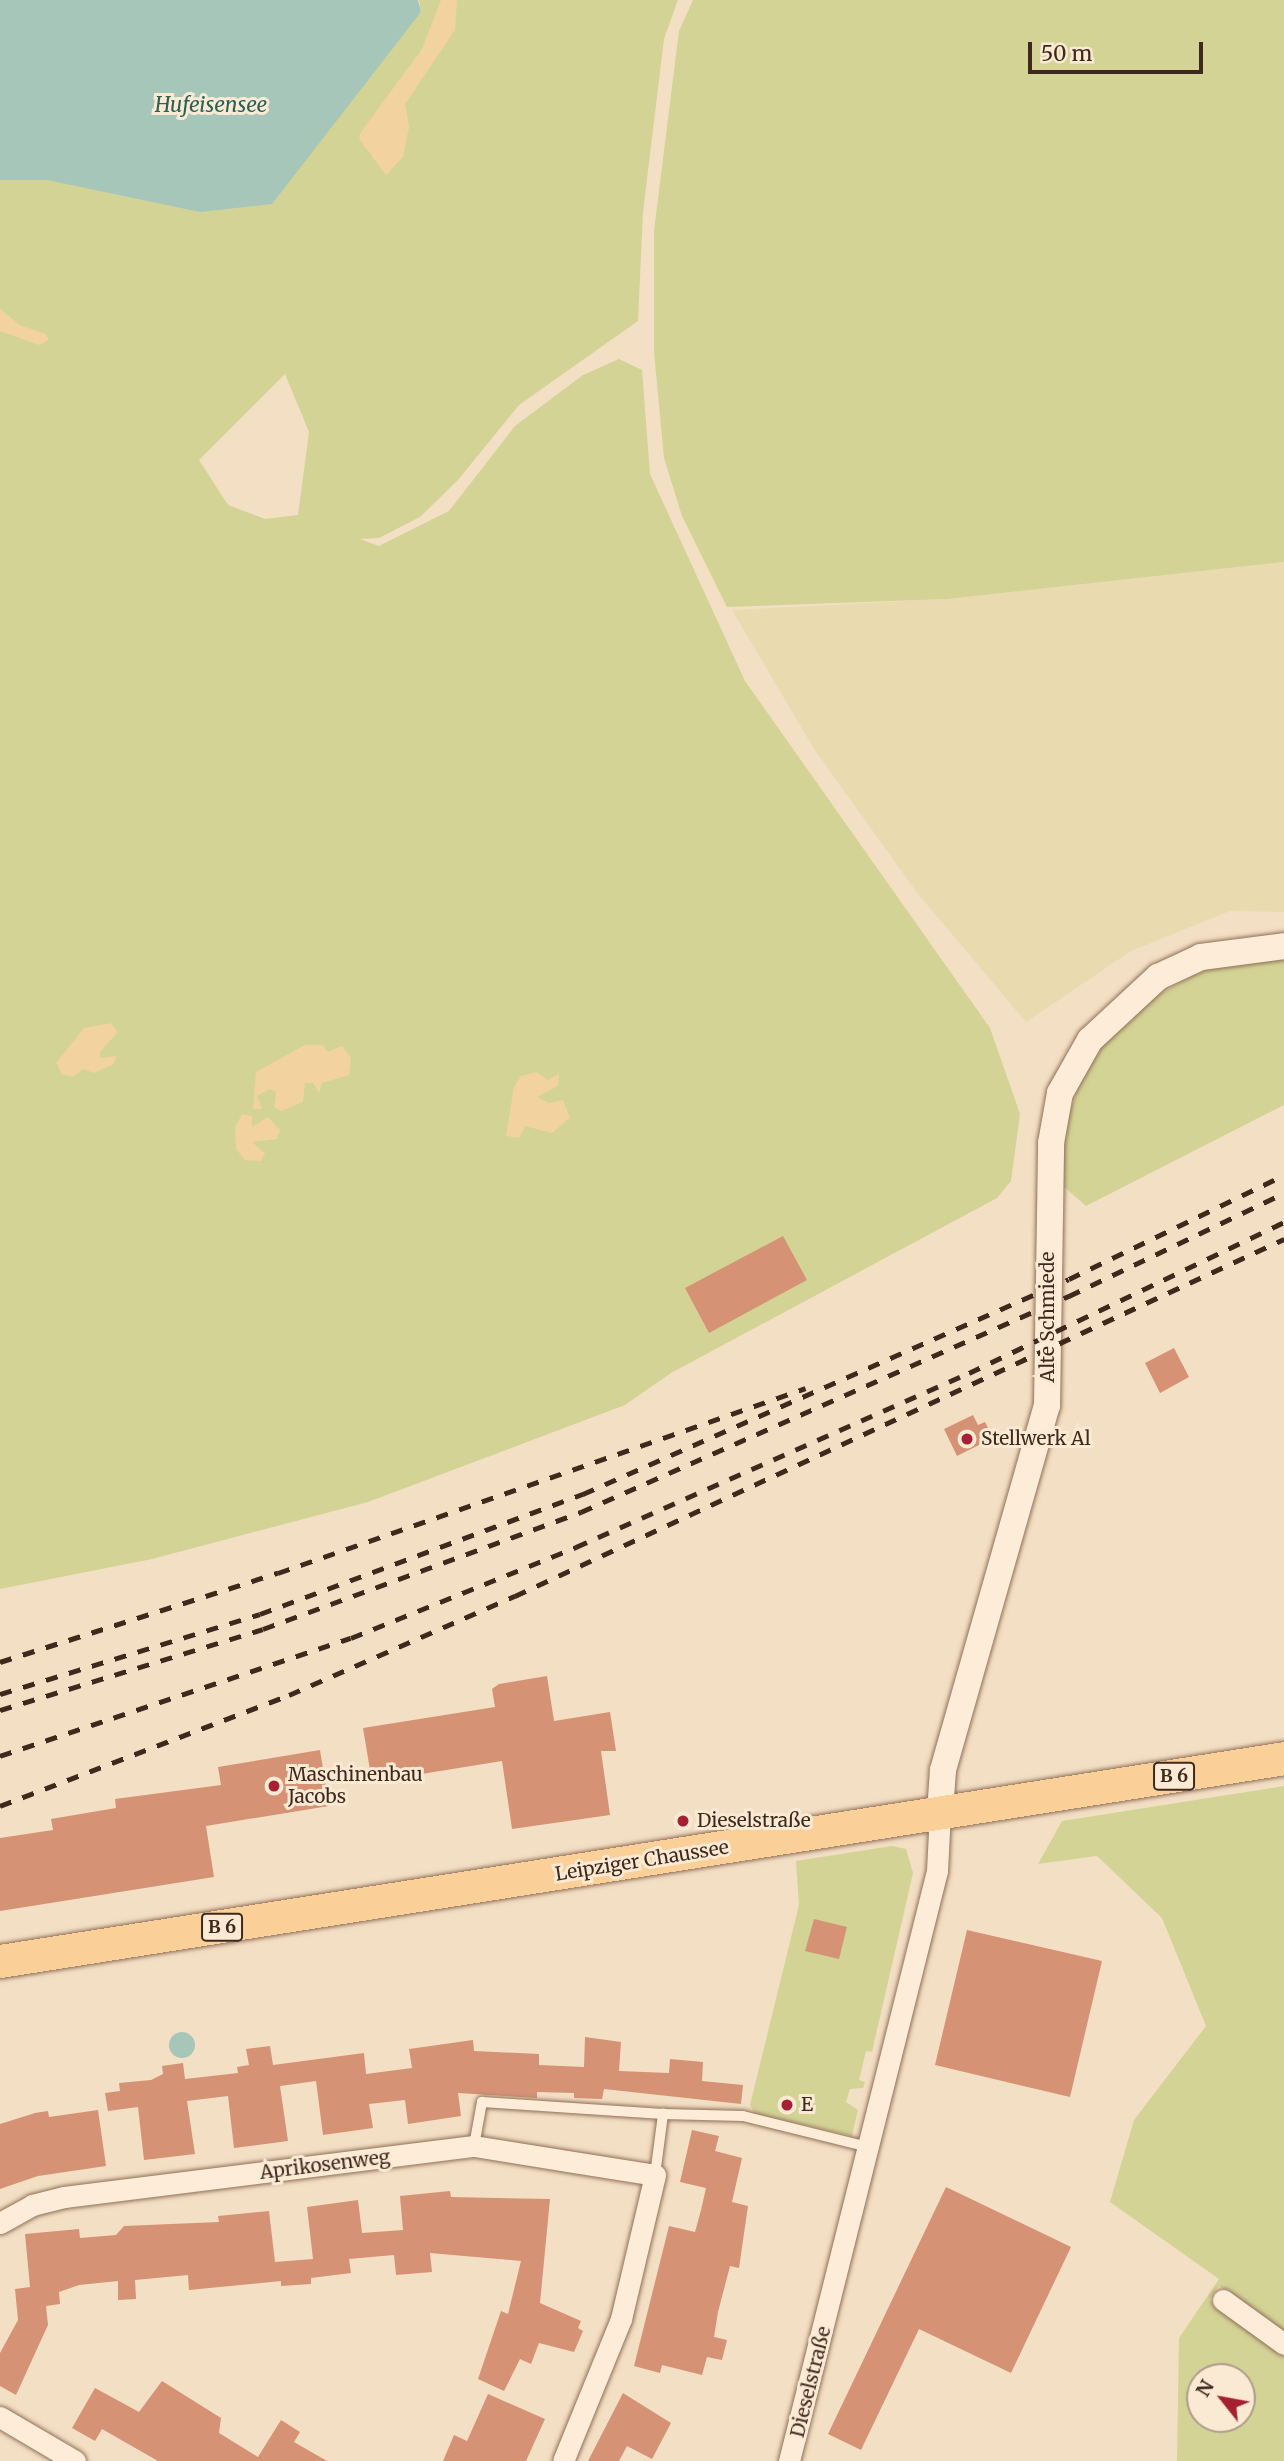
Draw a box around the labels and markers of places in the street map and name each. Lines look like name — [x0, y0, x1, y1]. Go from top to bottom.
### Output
place label: Stellwerk Al — [981, 1428, 1091, 1450]
marker: Stellwerk Al — [959, 1431, 975, 1447]
place label: Maschinenbau Jacobs — [288, 1764, 423, 1808]
marker: Maschinenbau Jacobs — [266, 1778, 282, 1794]
place label: Dieselstraße — [697, 1810, 811, 1832]
marker: Dieselstraße — [675, 1813, 691, 1829]
place label: E — [801, 2094, 813, 2116]
marker: E — [779, 2097, 795, 2113]

